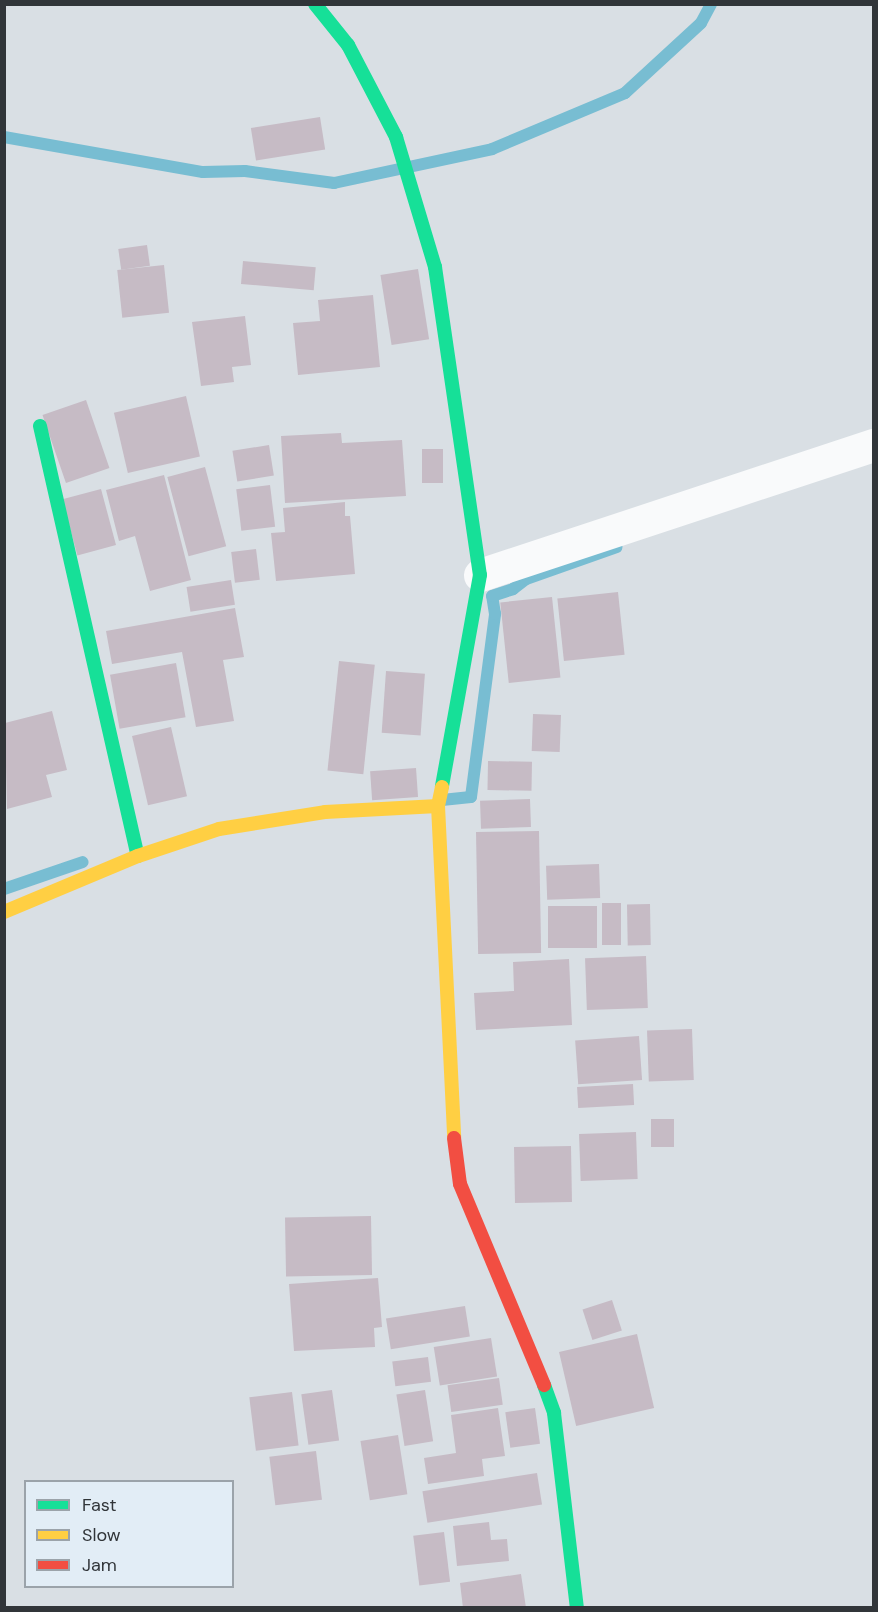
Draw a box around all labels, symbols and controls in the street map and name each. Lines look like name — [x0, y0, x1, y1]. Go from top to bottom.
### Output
legend — [24, 1480, 234, 1588]
text: Fast — [82, 1493, 117, 1517]
text: Slow — [82, 1523, 121, 1547]
text: Jam — [82, 1553, 117, 1577]

